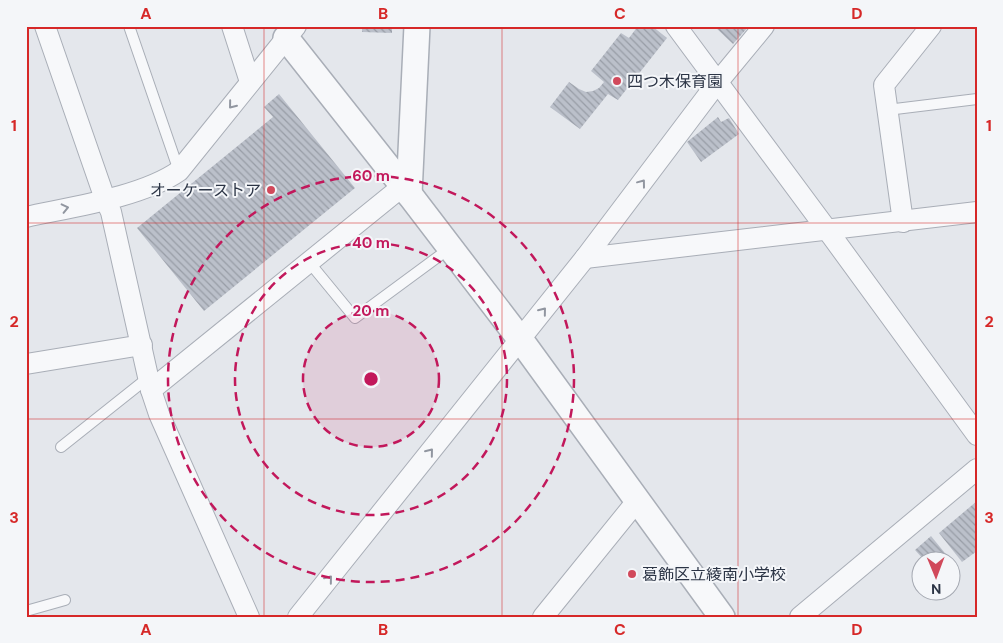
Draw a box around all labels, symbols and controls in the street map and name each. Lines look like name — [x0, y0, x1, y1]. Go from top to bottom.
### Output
text: A — [140, 3, 152, 24]
text: B — [378, 3, 388, 24]
text: C — [614, 3, 626, 24]
text: D — [851, 3, 863, 24]
place label: 四つ木保育園 — [627, 71, 723, 92]
marker: 四つ木保育園 — [611, 75, 623, 87]
one-way arrow — [229, 99, 237, 108]
text: 1 — [11, 115, 17, 136]
text: 1 — [986, 115, 992, 136]
text: 60 m — [352, 166, 390, 186]
one-way arrow — [636, 179, 645, 189]
place label: オーケーストア — [150, 180, 261, 201]
marker: オーケーストア — [265, 184, 277, 196]
one-way arrow — [61, 203, 70, 214]
text: 40 m — [352, 233, 390, 253]
text: 20 m — [353, 301, 389, 321]
one-way arrow — [537, 308, 545, 317]
text: 2 — [9, 311, 19, 332]
text: 2 — [984, 311, 994, 332]
centre of rings — [362, 370, 380, 388]
one-way arrow — [425, 448, 434, 457]
text: 3 — [9, 507, 19, 528]
text: 3 — [984, 507, 994, 528]
north arrow — [910, 550, 960, 600]
place label: 葛飾区立綾南小学校 — [642, 564, 786, 585]
marker: 葛飾区立綾南小学校 — [626, 568, 638, 580]
one-way arrow — [323, 575, 332, 584]
text: N — [931, 580, 941, 598]
text: A — [140, 619, 152, 640]
text: B — [378, 619, 388, 640]
text: C — [614, 619, 626, 640]
text: D — [851, 619, 863, 640]

